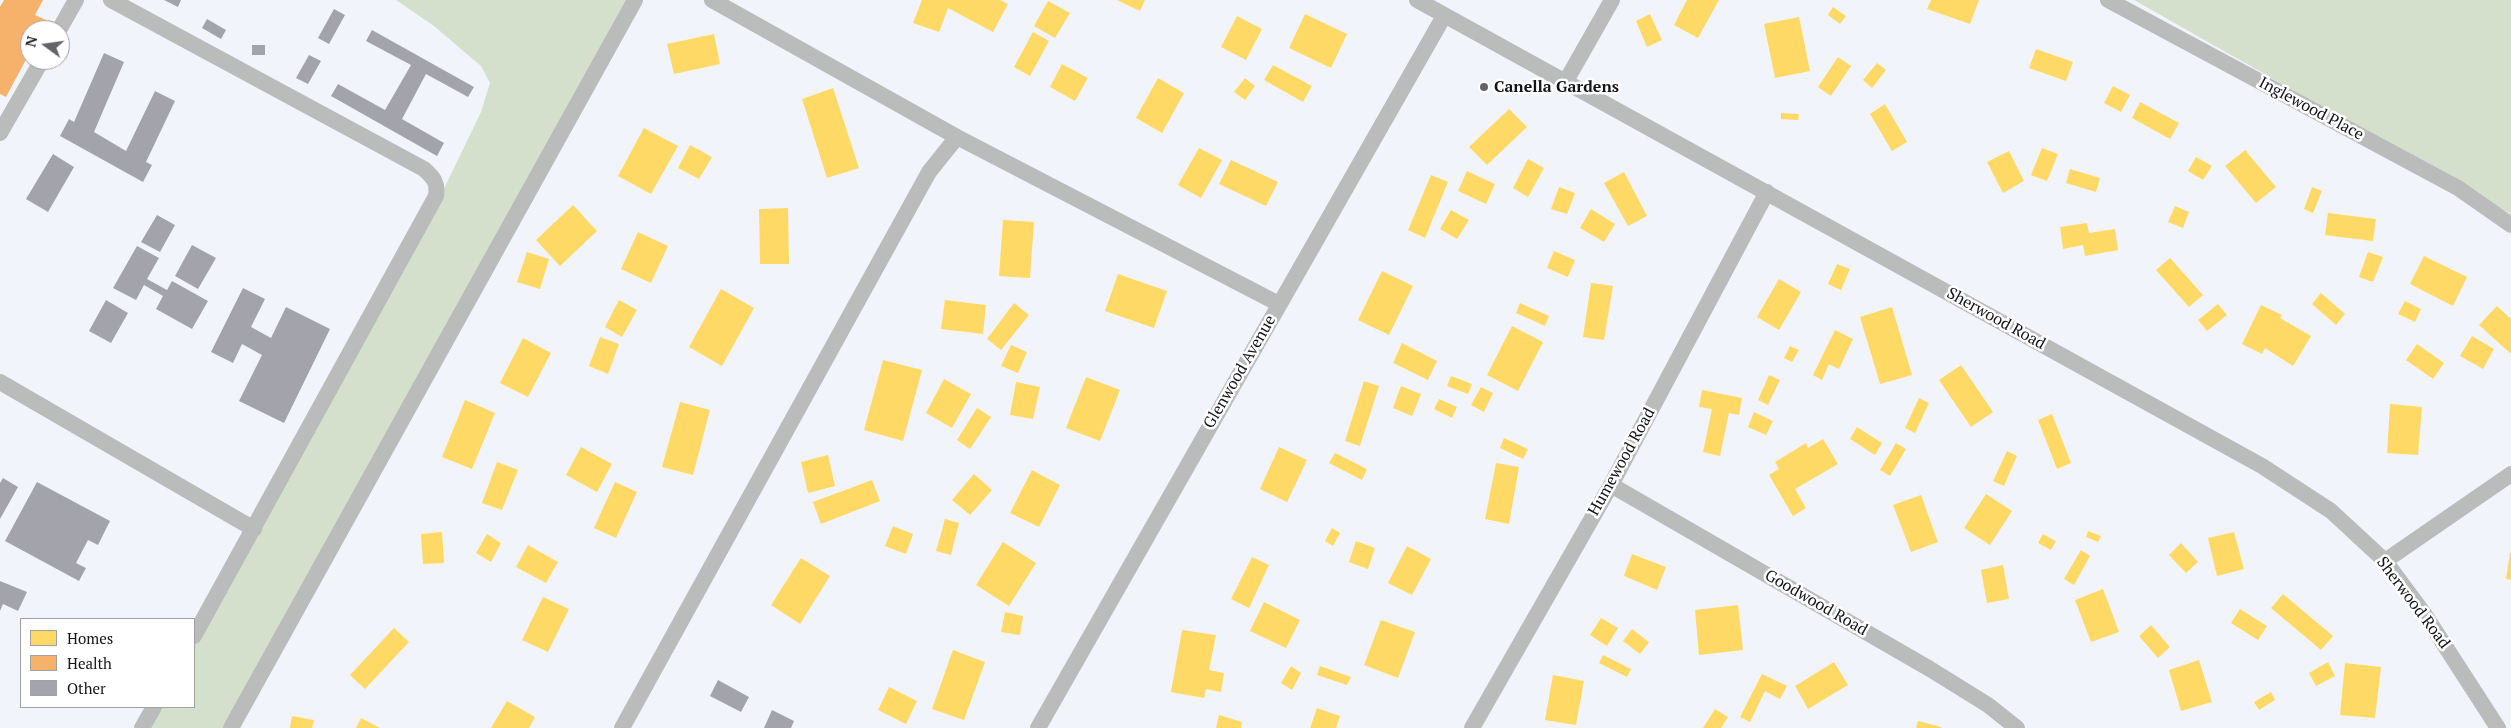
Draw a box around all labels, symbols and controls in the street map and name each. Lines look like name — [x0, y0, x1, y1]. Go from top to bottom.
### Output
north arrow — [20, 20, 70, 70]
text: N — [20, 34, 41, 49]
street label: Inglewood Place — [2255, 73, 2367, 145]
place label: Canella Gardens — [1494, 77, 1619, 97]
marker: Canella Gardens — [1478, 81, 1490, 93]
street label: Sherwood Road — [1943, 284, 2049, 354]
street label: Glenwood Avenue — [1200, 312, 1280, 432]
street label: Humewood Road — [1584, 405, 1660, 519]
street label: Sherwood Road — [2372, 553, 2454, 653]
street label: Goodwood Road — [1761, 566, 1871, 640]
legend — [20, 618, 195, 708]
text: Homes — [67, 628, 113, 648]
text: Health — [67, 653, 112, 673]
text: Other — [67, 678, 106, 698]

